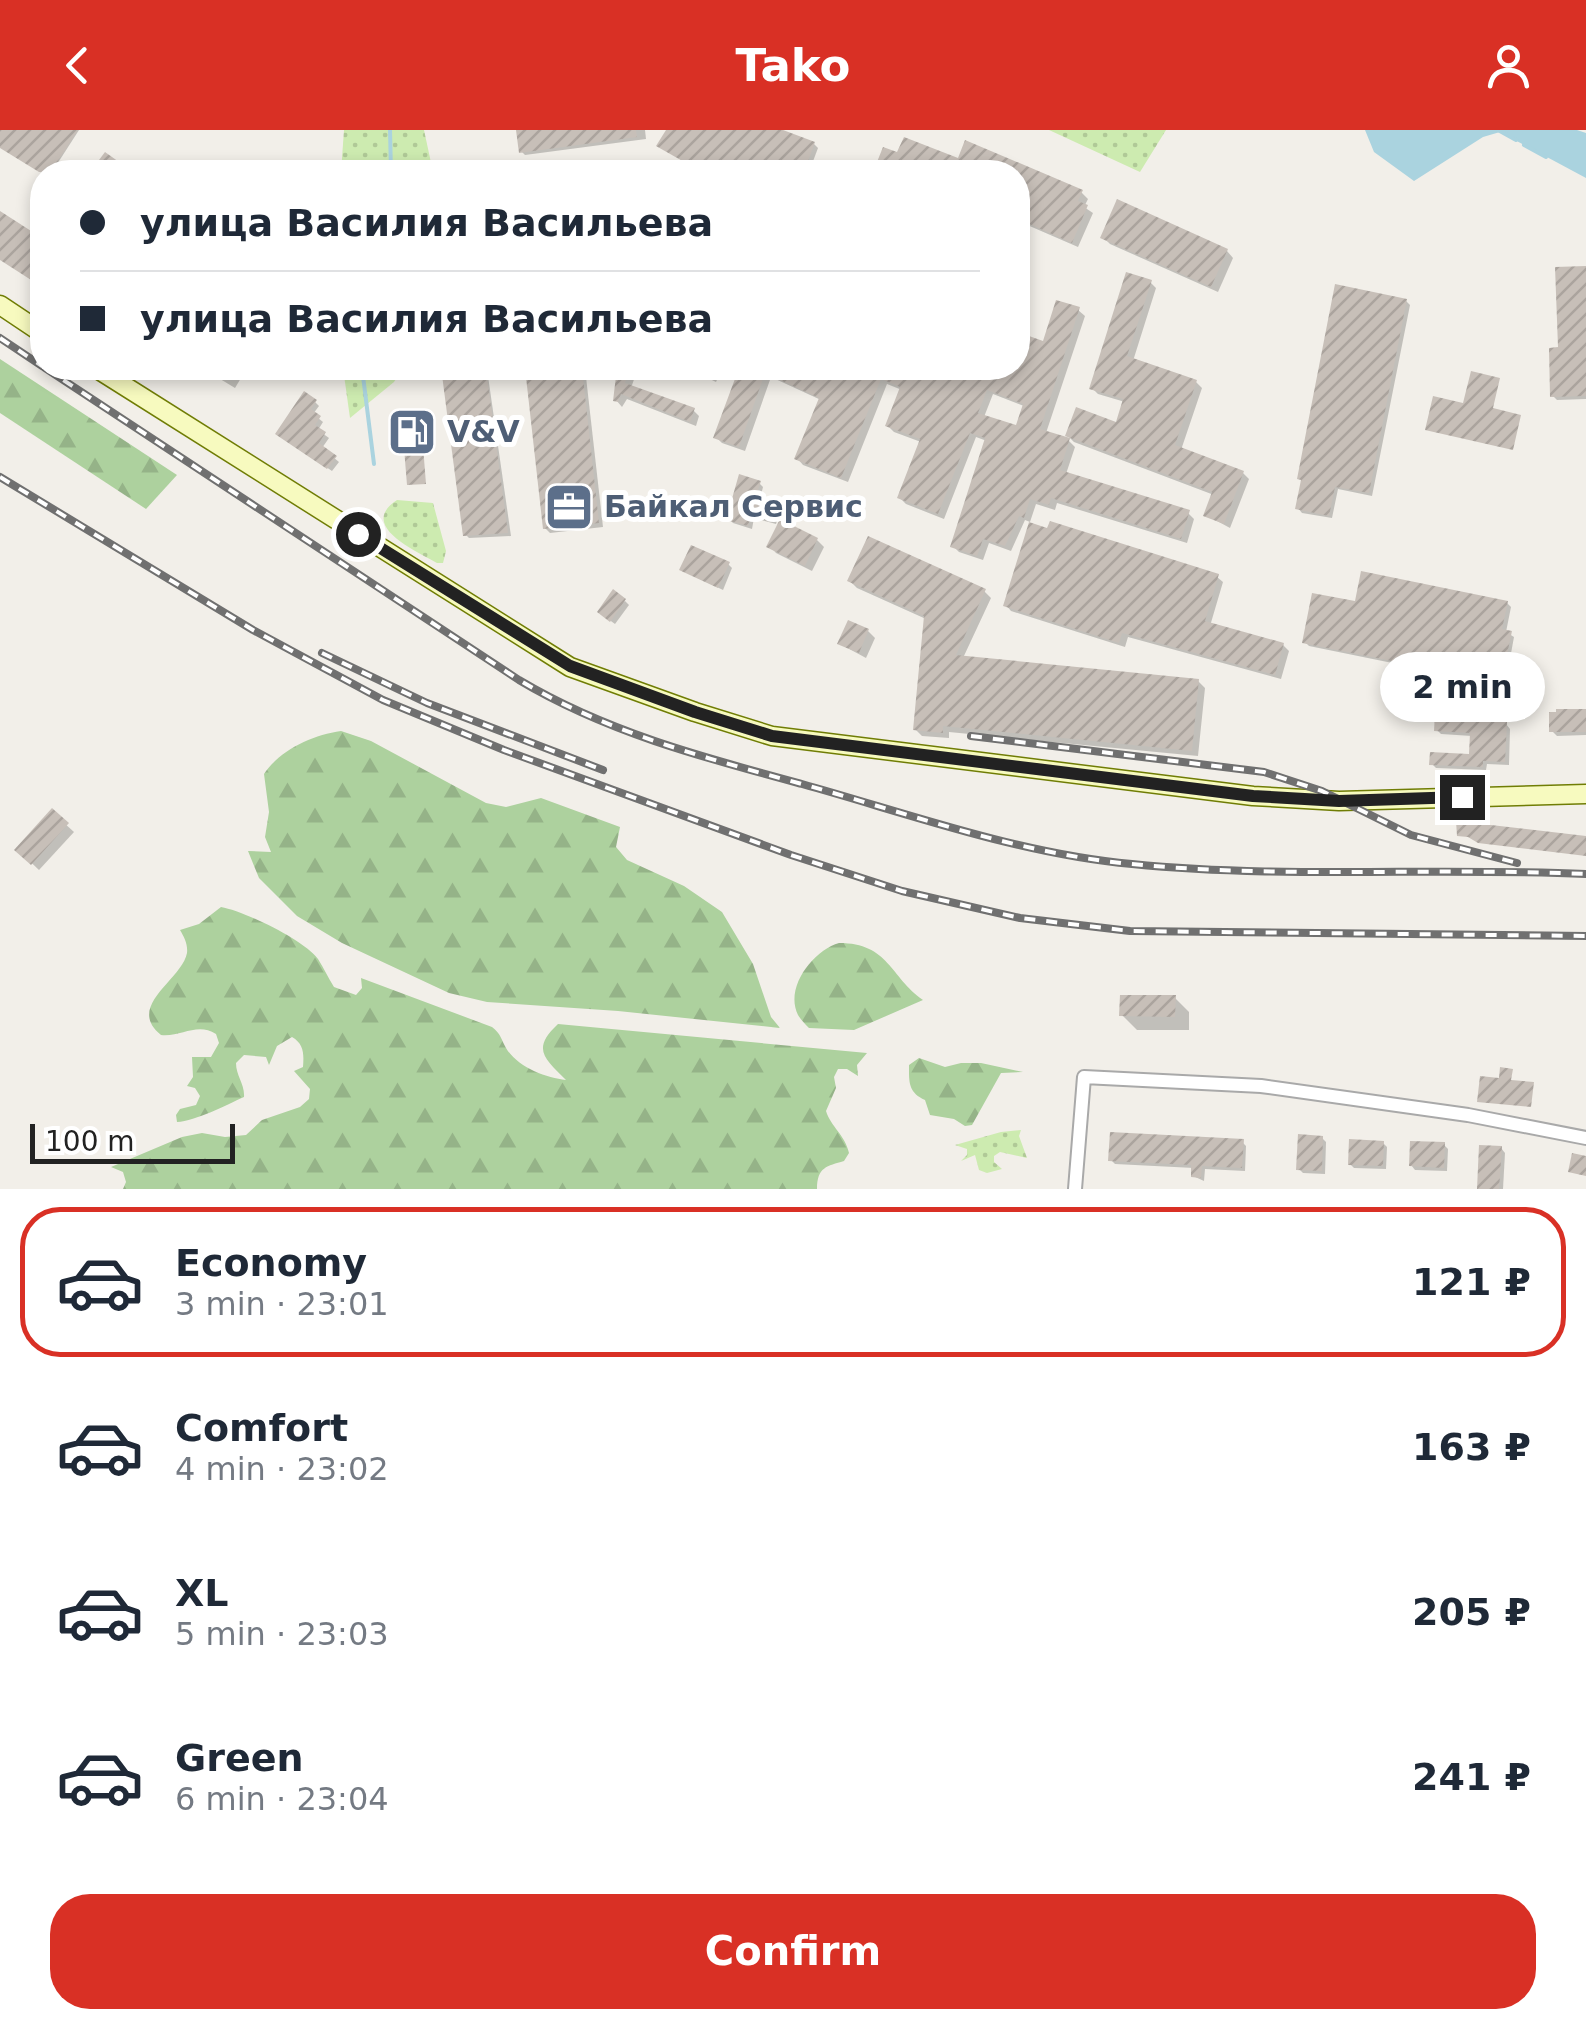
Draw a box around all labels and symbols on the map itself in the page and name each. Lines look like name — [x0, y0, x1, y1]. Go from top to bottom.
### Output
fuel station icon: V&V — [386, 406, 438, 458]
place label: V&V — [447, 414, 520, 449]
office icon: Байкал Сервис — [543, 481, 595, 533]
place label: Байкал Сервис — [604, 489, 863, 524]
route start — [336, 512, 381, 557]
callout: 2 min — [1380, 652, 1544, 722]
route end — [1440, 775, 1485, 820]
scale bar — [30, 1119, 235, 1164]

